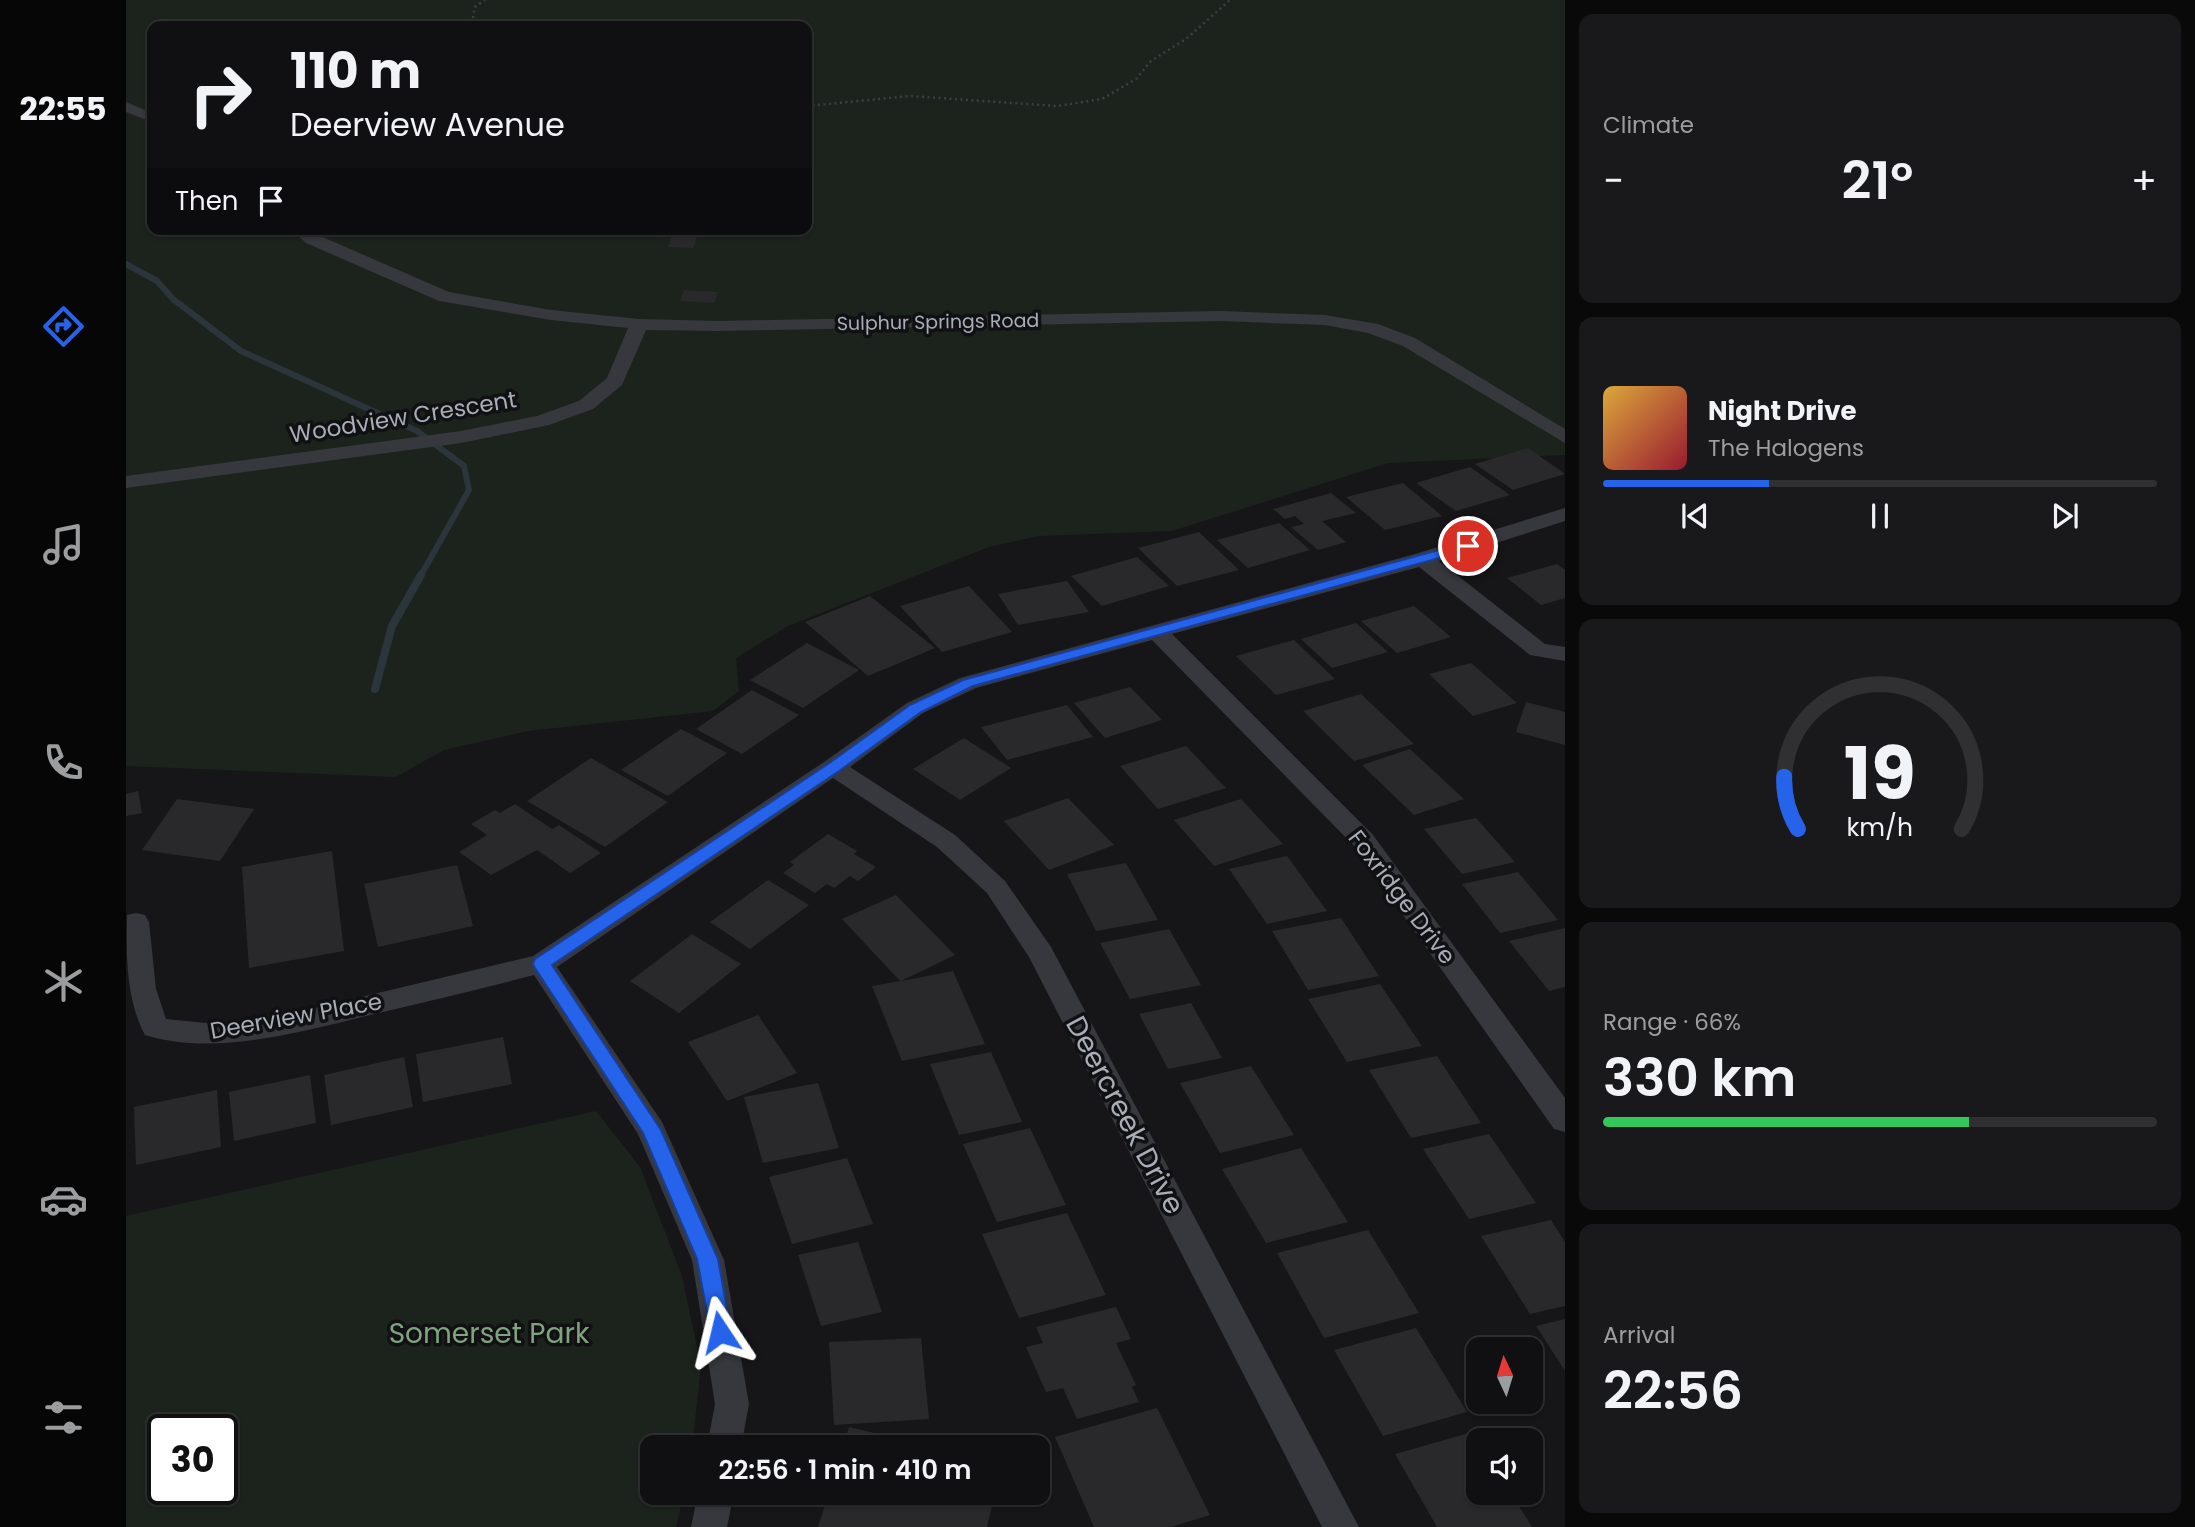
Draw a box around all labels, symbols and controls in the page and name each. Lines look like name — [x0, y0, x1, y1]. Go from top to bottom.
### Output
text: 110 m — [290, 37, 421, 105]
icon: right — [175, 49, 266, 140]
text: 22:55 — [19, 86, 107, 131]
text: Deerview Avenue — [290, 102, 565, 147]
text: Climate — [1603, 109, 1694, 141]
text: 21° — [1842, 144, 1913, 217]
text: − — [1603, 154, 1624, 207]
text: + — [2131, 154, 2157, 207]
icon: arrive — [252, 182, 290, 220]
text: Then — [175, 183, 238, 219]
icon: directions — [39, 302, 88, 351]
street label: Sulphur Springs Road — [837, 307, 1039, 337]
street label: Woodview Crescent — [287, 383, 519, 451]
text: Night Drive — [1708, 393, 1856, 429]
text: The Halogens — [1708, 432, 1864, 464]
icon: previous — [1676, 497, 1714, 535]
icon: pause — [1861, 497, 1899, 535]
icon: next — [2046, 497, 2084, 535]
pin — [1438, 516, 1498, 576]
icon: music — [39, 520, 88, 569]
icon: arrive — [1449, 527, 1487, 565]
text: 19 — [1844, 724, 1916, 825]
icon: phone — [39, 738, 88, 787]
text: km/h — [1847, 810, 1913, 845]
street label: Foxridge Drive — [1341, 823, 1463, 971]
icon: climate — [39, 957, 88, 1006]
street label: Deerview Place — [208, 985, 384, 1047]
text: Range · 66% — [1603, 1006, 1741, 1038]
street label: Deercreek Drive — [1056, 1009, 1194, 1221]
text: 330 km — [1603, 1041, 1796, 1114]
icon: car — [39, 1175, 88, 1224]
position arrow — [683, 1295, 757, 1369]
park label: Somerset Park — [389, 1314, 590, 1353]
text: Arrival — [1603, 1319, 1675, 1351]
north arrow — [1466, 1337, 1544, 1414]
map controls — [1466, 1337, 1543, 1505]
text: 22:56 — [1603, 1354, 1743, 1427]
icon: filters — [39, 1393, 88, 1442]
speed limit sign: 30 — [147, 1414, 238, 1505]
button: sound — [1466, 1428, 1543, 1505]
text: 22:56 · 1 min · 410 m — [719, 1452, 971, 1488]

